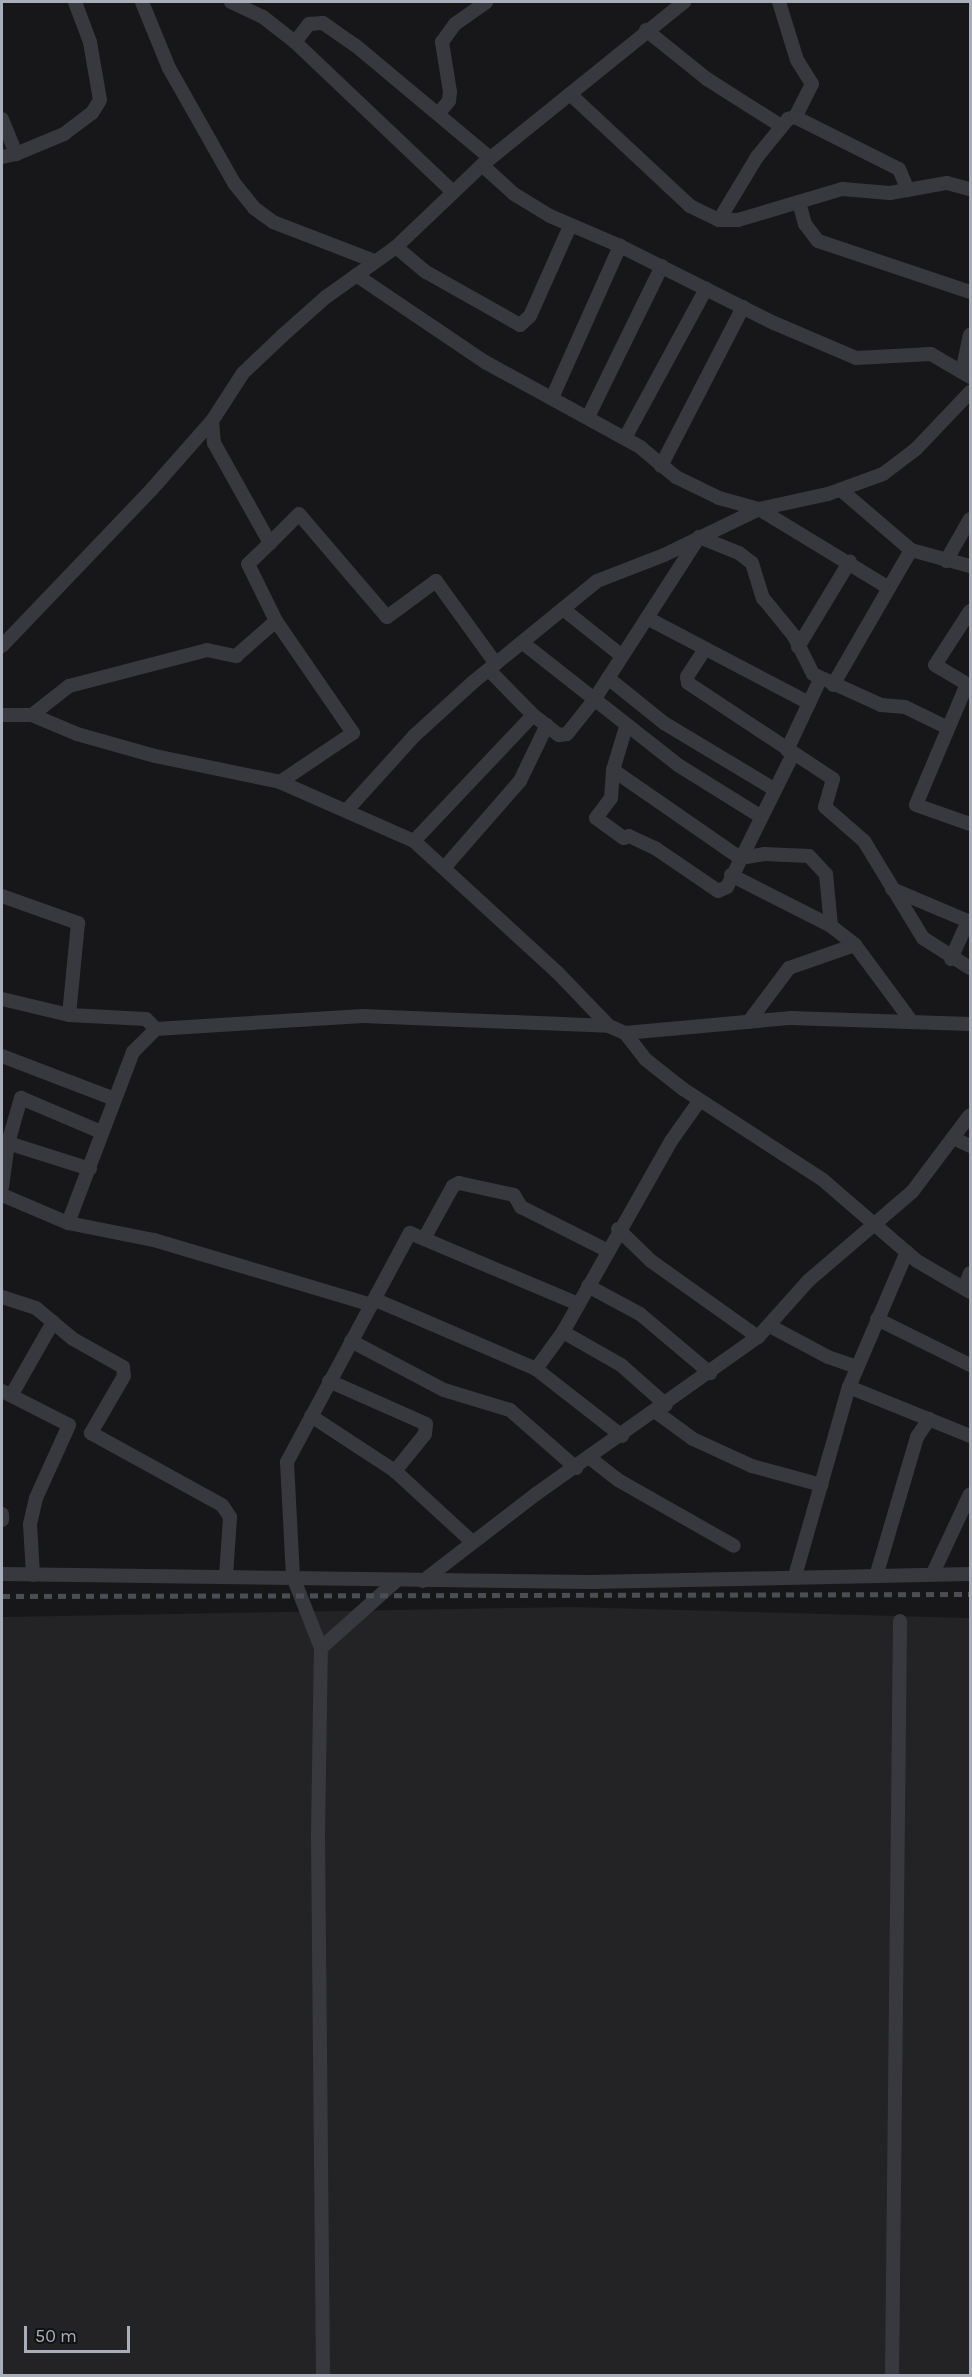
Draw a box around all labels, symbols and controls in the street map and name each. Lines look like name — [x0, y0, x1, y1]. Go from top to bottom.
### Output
scale bar — [27, 2314, 134, 2352]
text: 50 m — [35, 2325, 77, 2347]

